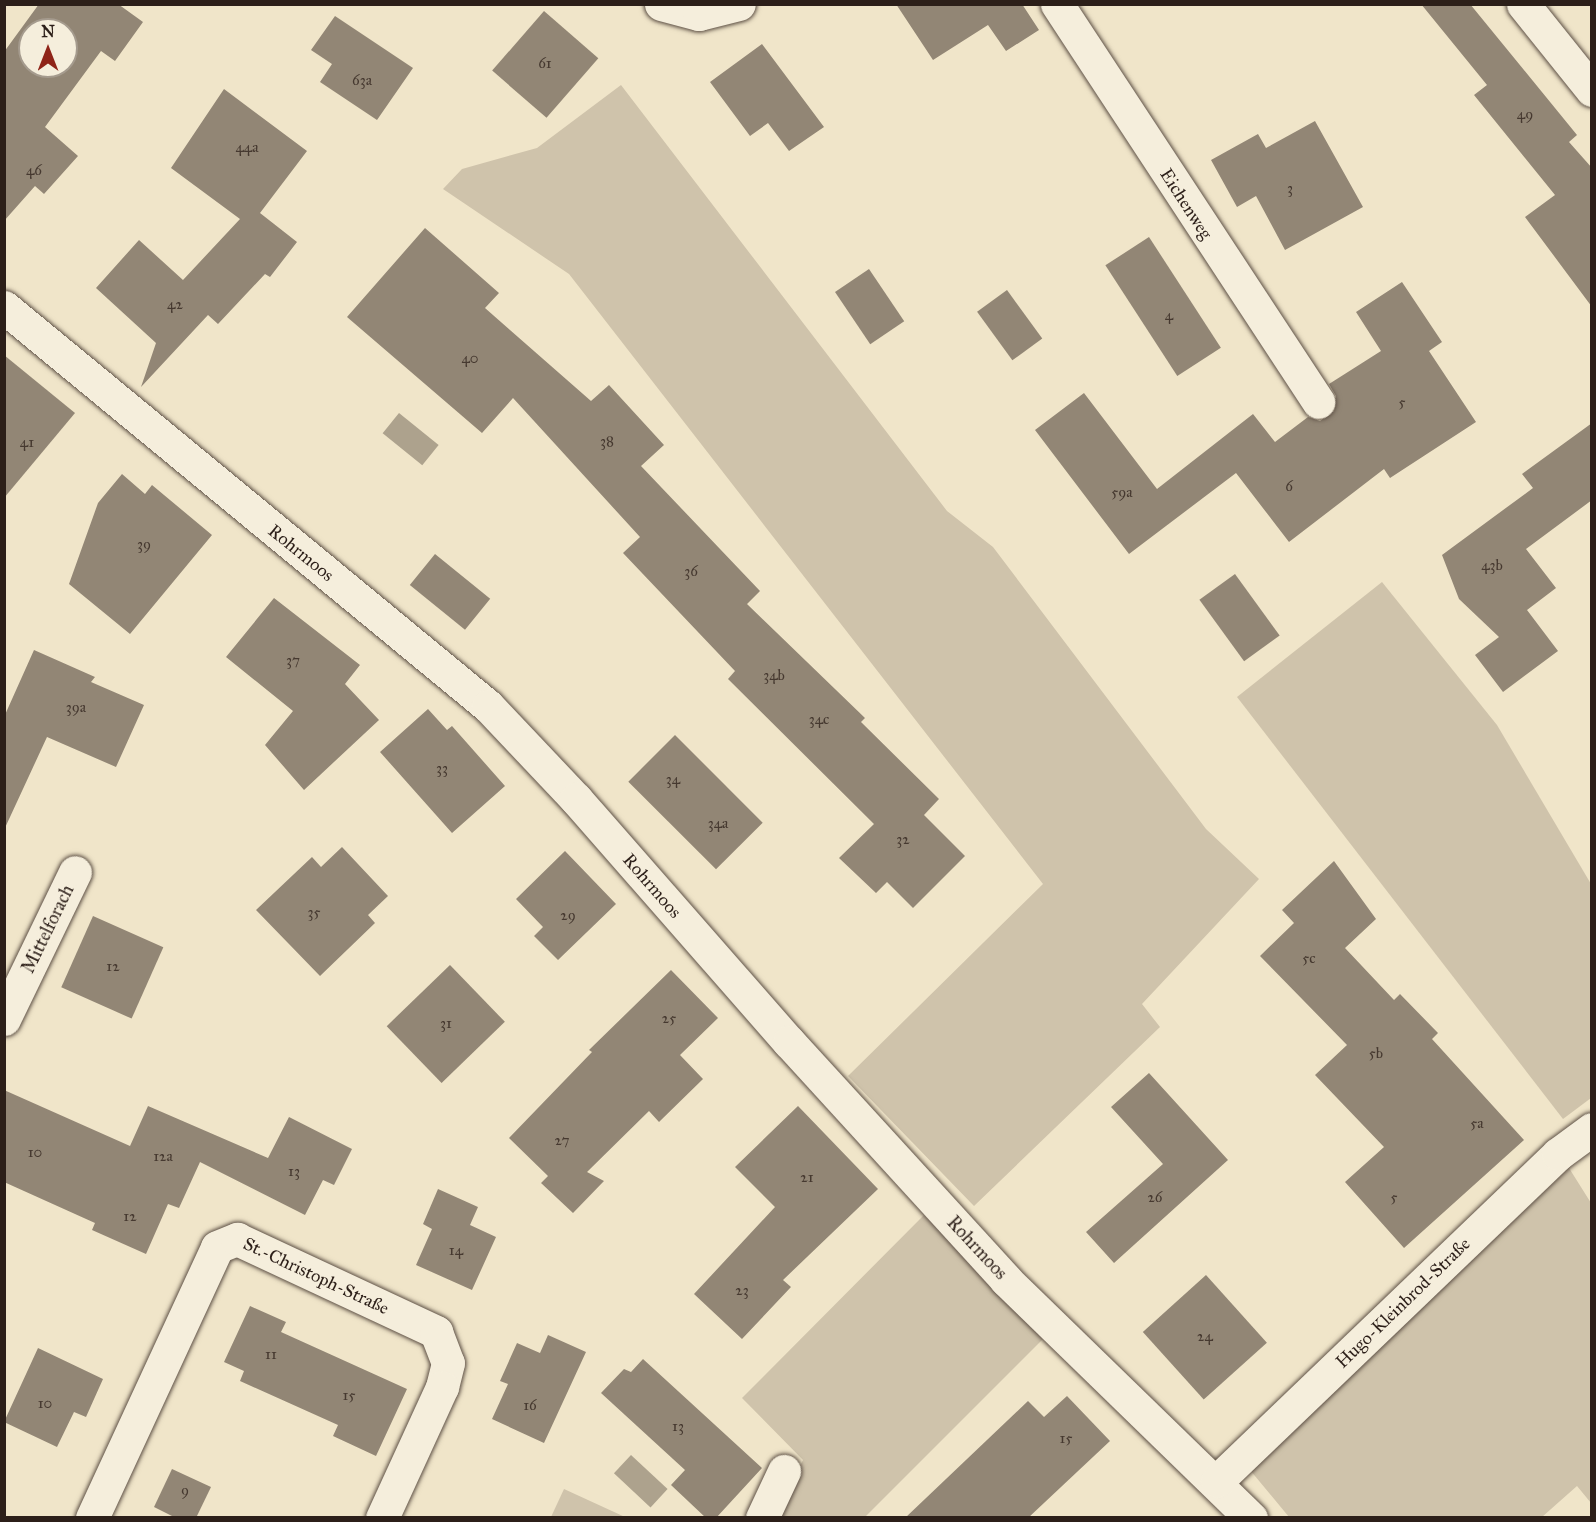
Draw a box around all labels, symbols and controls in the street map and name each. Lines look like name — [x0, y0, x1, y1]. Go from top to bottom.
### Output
north arrow — [18, 18, 78, 78]
text: N — [41, 22, 55, 41]
house number: 61 — [538, 55, 552, 73]
house number: 63a — [352, 72, 372, 90]
house number: 49 — [1517, 106, 1533, 124]
house number: 44a — [235, 139, 259, 157]
house number: 46 — [26, 162, 42, 180]
street label: Eichenweg — [1155, 165, 1217, 243]
house number: 3 — [1287, 180, 1293, 198]
house number: 42 — [167, 296, 183, 314]
house number: 4 — [1165, 307, 1173, 325]
house number: 40 — [461, 350, 479, 368]
house number: 5 — [1399, 394, 1405, 412]
house number: 38 — [600, 433, 614, 451]
house number: 41 — [20, 434, 34, 452]
house number: 6 — [1285, 478, 1293, 496]
house number: 59a — [1111, 484, 1133, 502]
street label: Rohrmoos — [264, 520, 338, 586]
house number: 39 — [137, 536, 151, 554]
house number: 43b — [1481, 557, 1503, 575]
house number: 36 — [684, 563, 698, 581]
house number: 37 — [286, 652, 300, 670]
house number: 34b — [763, 667, 785, 685]
house number: 39a — [66, 699, 86, 717]
house number: 34c — [809, 711, 829, 729]
house number: 33 — [436, 760, 448, 778]
house number: 34 — [666, 771, 680, 789]
house number: 34a — [708, 815, 728, 833]
house number: 32 — [896, 831, 910, 849]
street label: Rohrmoos — [618, 849, 686, 923]
street label: Mittelforach — [17, 881, 79, 977]
house number: 35 — [308, 904, 320, 922]
house number: 29 — [560, 907, 576, 925]
house number: 5c — [1302, 950, 1316, 968]
house number: 12 — [106, 958, 120, 976]
house number: 25 — [662, 1010, 676, 1028]
house number: 31 — [440, 1015, 452, 1033]
house number: 5b — [1369, 1045, 1383, 1063]
house number: 5a — [1470, 1115, 1484, 1133]
house number: 27 — [554, 1132, 570, 1150]
house number: 10 — [28, 1144, 42, 1162]
house number: 12a — [153, 1148, 173, 1166]
house number: 13 — [288, 1163, 300, 1181]
house number: 21 — [800, 1169, 814, 1187]
house number: 26 — [1147, 1189, 1163, 1207]
house number: 5 — [1391, 1189, 1397, 1207]
house number: 12 — [123, 1208, 137, 1226]
street label: Rohrmoos — [942, 1212, 1012, 1284]
street label: St.-Christoph-Straße — [240, 1233, 392, 1319]
street label: Hugo-Kleinbrod-Straße — [1331, 1233, 1475, 1373]
house number: 14 — [449, 1242, 463, 1260]
house number: 23 — [735, 1282, 749, 1300]
house number: 24 — [1197, 1328, 1213, 1346]
house number: 11 — [265, 1346, 277, 1364]
house number: 15 — [343, 1387, 355, 1405]
house number: 10 — [38, 1395, 52, 1413]
house number: 16 — [523, 1397, 537, 1415]
house number: 13 — [672, 1418, 684, 1436]
house number: 15 — [1060, 1430, 1072, 1448]
house number: 9 — [181, 1482, 189, 1500]

